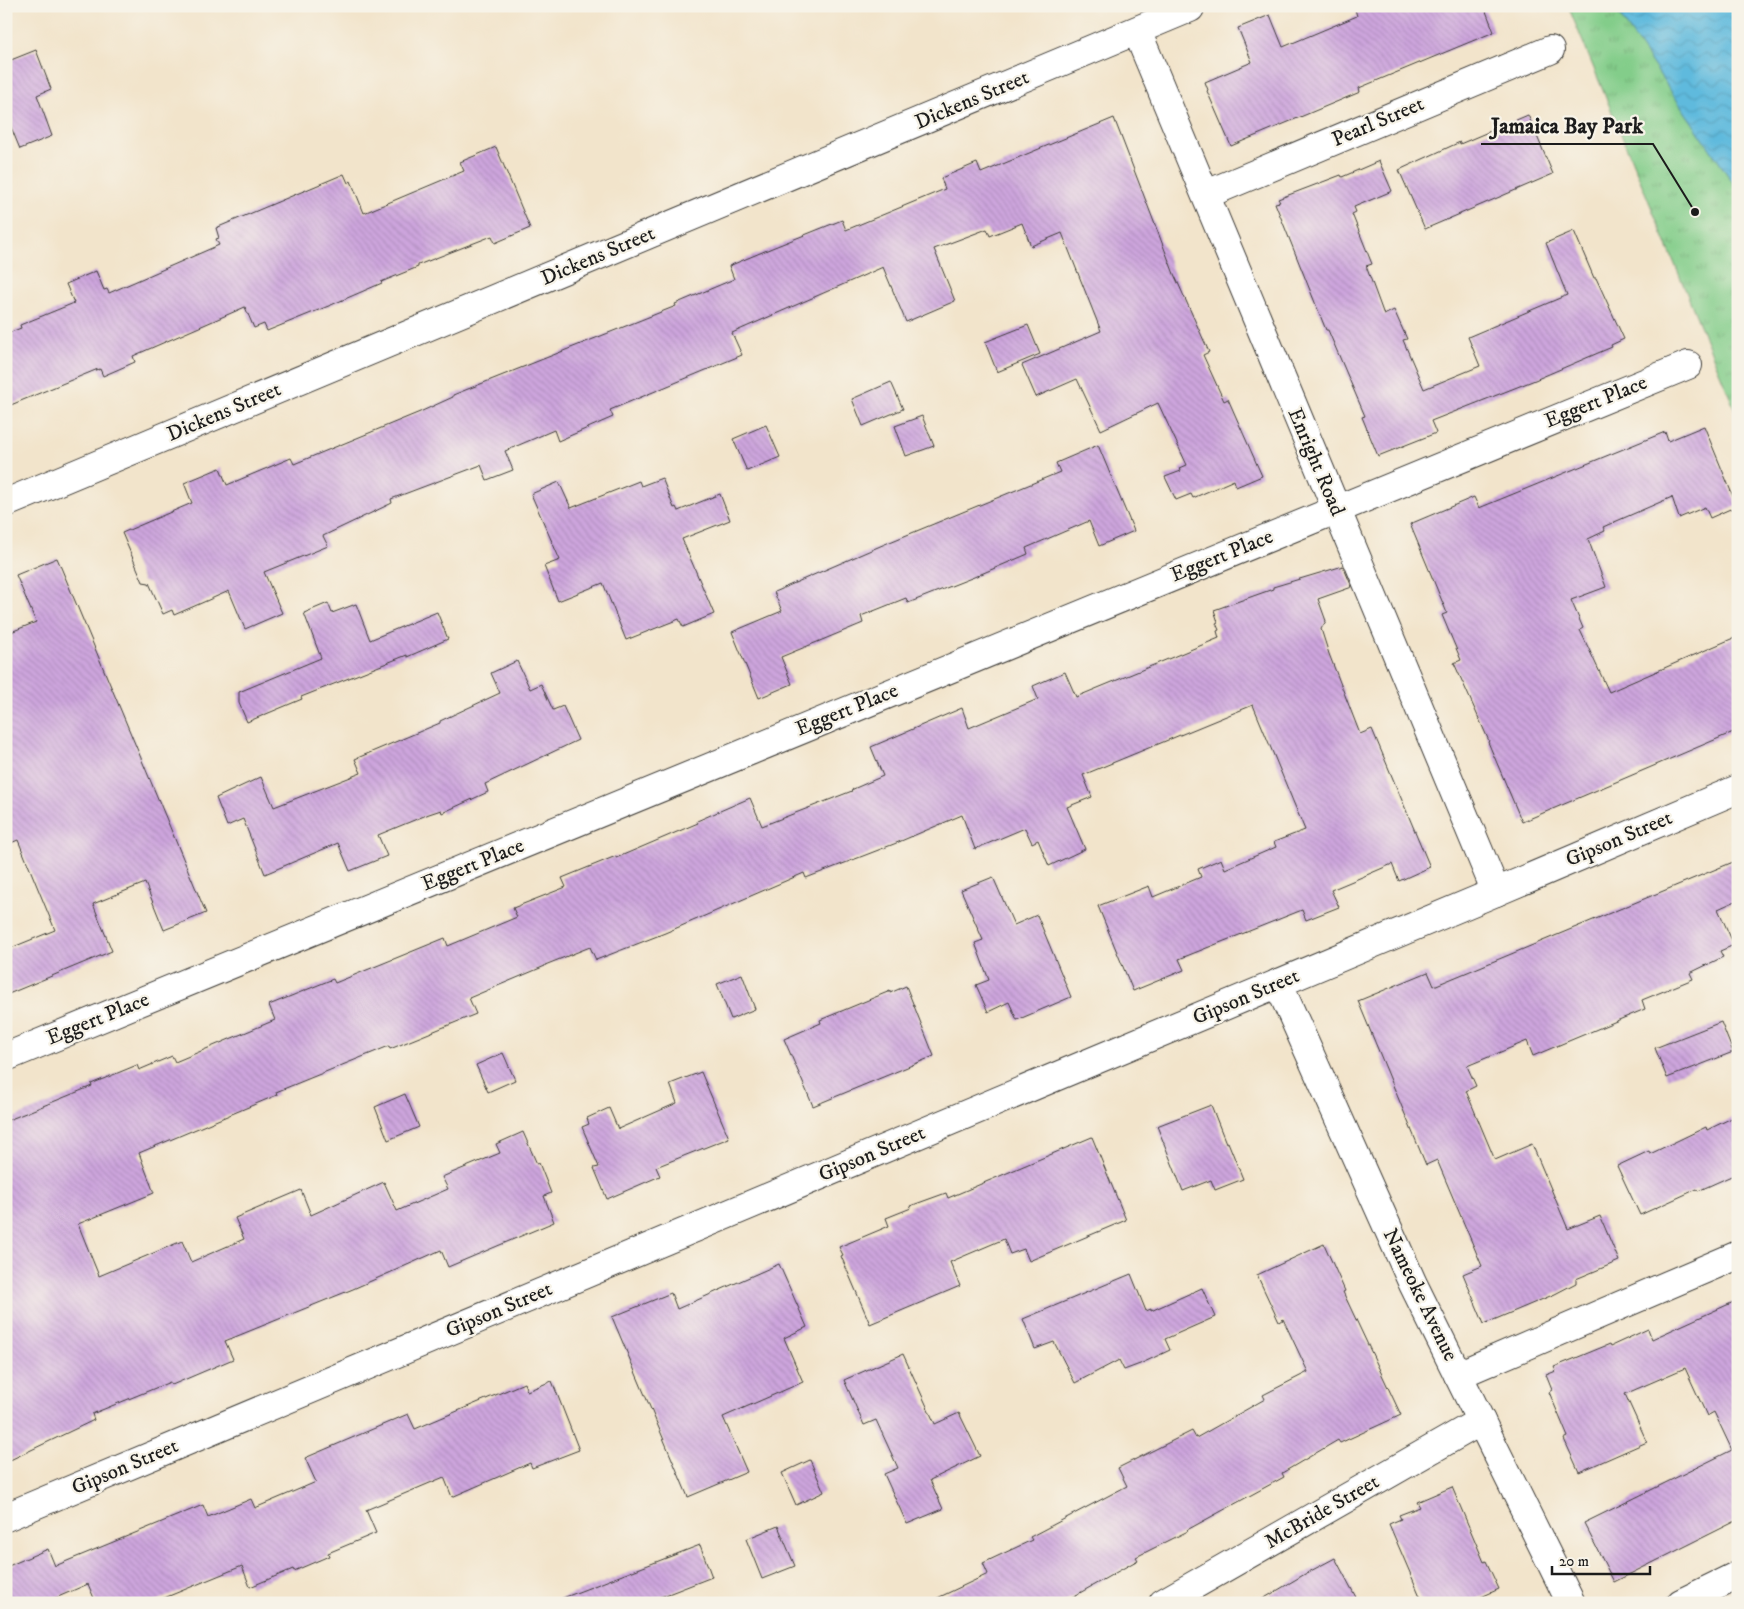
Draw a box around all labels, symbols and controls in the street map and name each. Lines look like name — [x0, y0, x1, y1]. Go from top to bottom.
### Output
street label: Dickens Street — [911, 64, 1033, 136]
street label: Pearl Street — [1328, 91, 1428, 153]
callout: Jamaica Bay Park — [1481, 107, 1653, 144]
text: Jamaica Bay Park — [1488, 113, 1644, 140]
street label: Dickens Street — [537, 220, 659, 292]
street label: Eggert Place — [1541, 370, 1651, 434]
street label: Dickens Street — [163, 376, 285, 448]
street label: Enright Road — [1282, 404, 1351, 520]
street label: Eggert Place — [1167, 524, 1277, 588]
street label: Eggert Place — [792, 678, 902, 742]
street label: Gipson Street — [1562, 805, 1676, 873]
street label: Eggert Place — [418, 833, 528, 897]
street label: Gipson Street — [1189, 963, 1303, 1031]
street label: Eggert Place — [43, 987, 153, 1051]
street label: Gipson Street — [815, 1120, 929, 1188]
street label: Nameoke Avenue — [1377, 1225, 1463, 1366]
street label: Gipson Street — [442, 1276, 556, 1344]
street label: Gipson Street — [68, 1433, 182, 1501]
street label: McBride Street — [1260, 1469, 1384, 1555]
scale bar — [1552, 1544, 1649, 1576]
text: 20 m — [1559, 1552, 1589, 1571]

